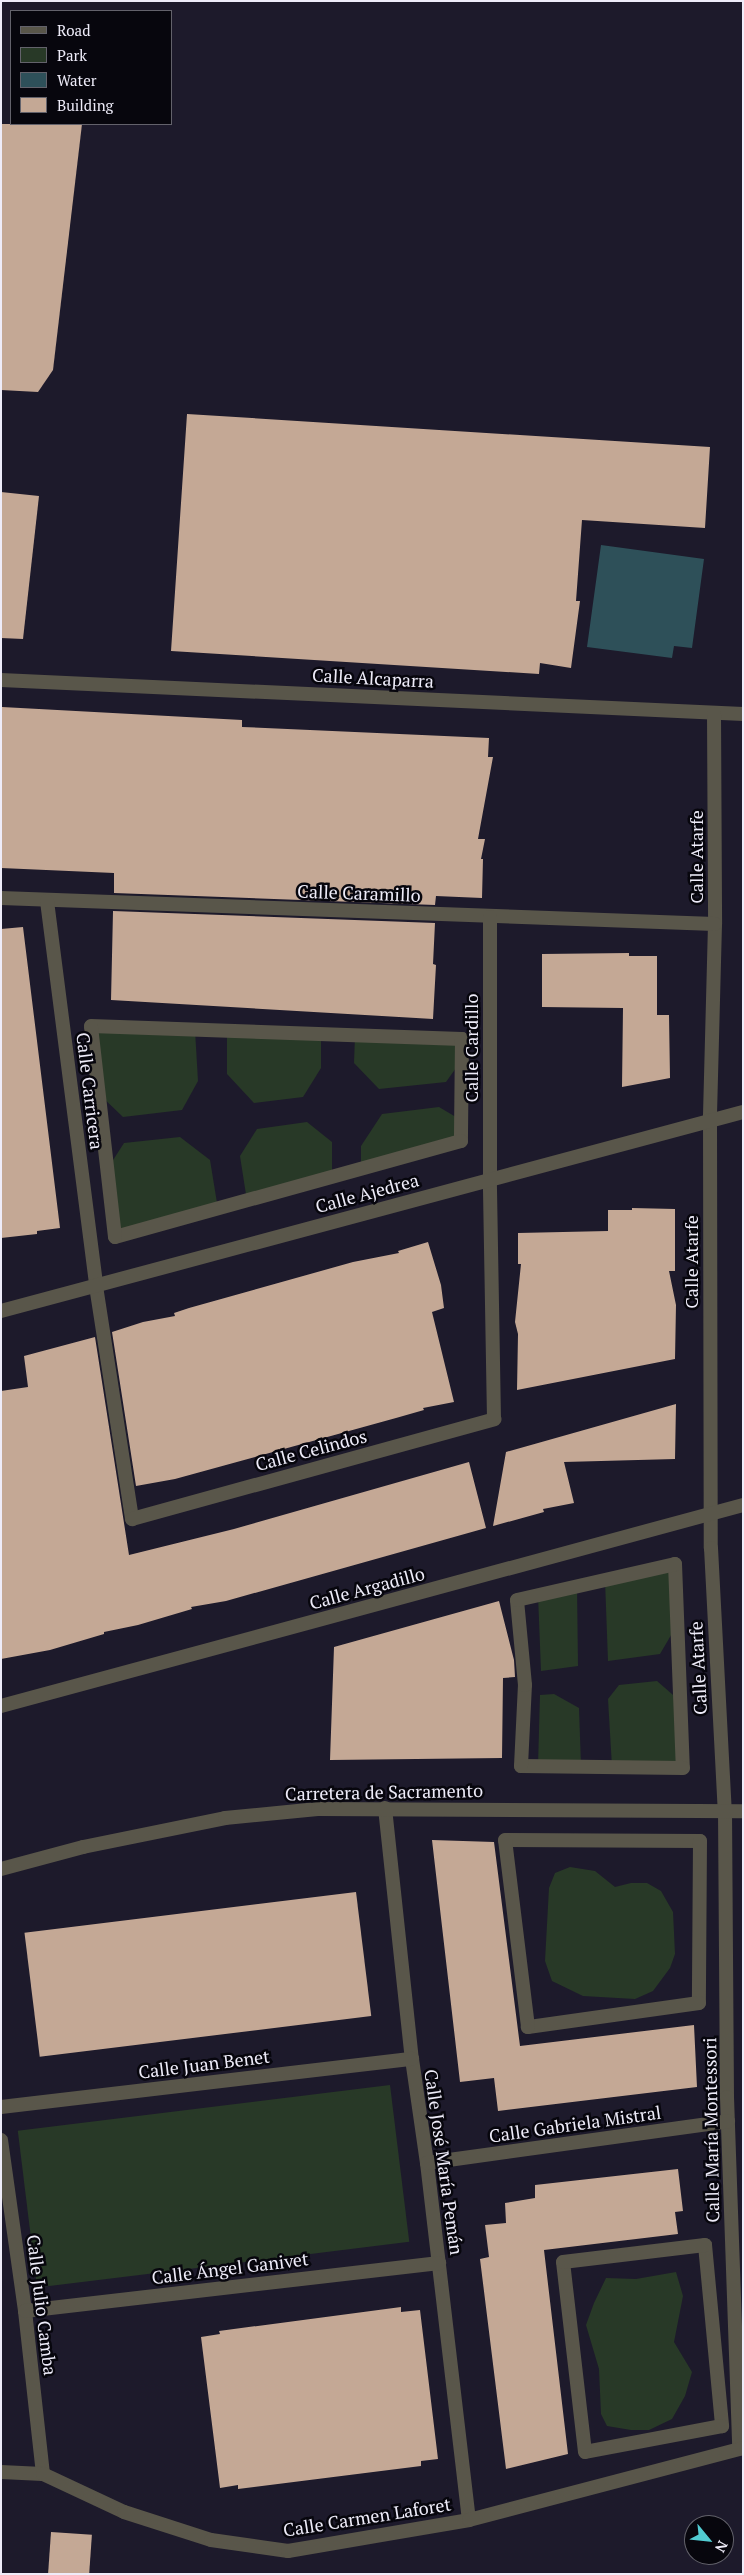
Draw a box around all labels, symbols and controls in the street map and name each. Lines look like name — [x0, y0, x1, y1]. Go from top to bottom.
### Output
legend — [10, 10, 172, 125]
text: Road — [57, 20, 90, 40]
text: Park — [57, 45, 87, 65]
text: Water — [57, 70, 96, 90]
text: Building — [57, 95, 114, 115]
street label: Calle Alcaparra — [311, 664, 435, 692]
street label: Calle Atarfe — [685, 810, 707, 904]
street label: Calle Caramillo — [297, 880, 421, 906]
street label: Calle Cardillo — [460, 994, 482, 1102]
street label: Calle Carricera — [72, 1031, 108, 1151]
street label: Calle Ajedrea — [313, 1169, 421, 1217]
street label: Calle Atarfe — [680, 1215, 702, 1309]
street label: Calle Celindos — [253, 1425, 369, 1475]
street label: Calle Argadillo — [307, 1562, 427, 1614]
street label: Calle Atarfe — [685, 1621, 711, 1715]
street label: Carretera de Sacramento — [285, 1779, 483, 1805]
street label: Calle María Montessori — [699, 2037, 723, 2223]
street label: Calle Juan Benet — [137, 2045, 271, 2083]
street label: Calle José María Pemán — [420, 2068, 468, 2256]
street label: Calle Gabriela Mistral — [488, 2101, 662, 2147]
street label: Calle Julio Camba — [23, 2233, 61, 2377]
street label: Calle Ángel Ganivet — [150, 2248, 310, 2288]
street label: Calle Carmen Laforet — [282, 2493, 452, 2541]
north arrow — [684, 2515, 734, 2565]
text: N — [711, 2538, 733, 2556]

